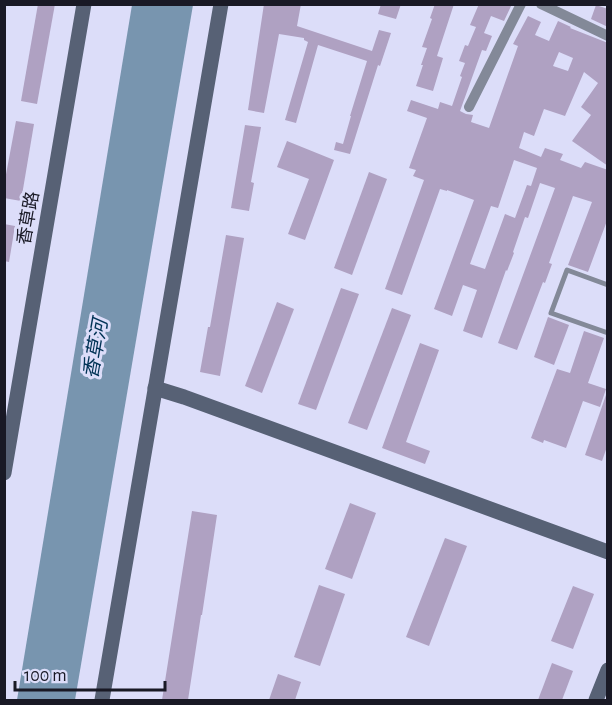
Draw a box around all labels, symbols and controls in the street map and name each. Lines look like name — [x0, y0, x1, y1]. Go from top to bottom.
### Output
street label: 香草路 — [13, 190, 43, 246]
water label: 香草河 — [80, 314, 112, 380]
scale bar — [15, 654, 165, 692]
text: 100 m — [24, 667, 67, 685]

